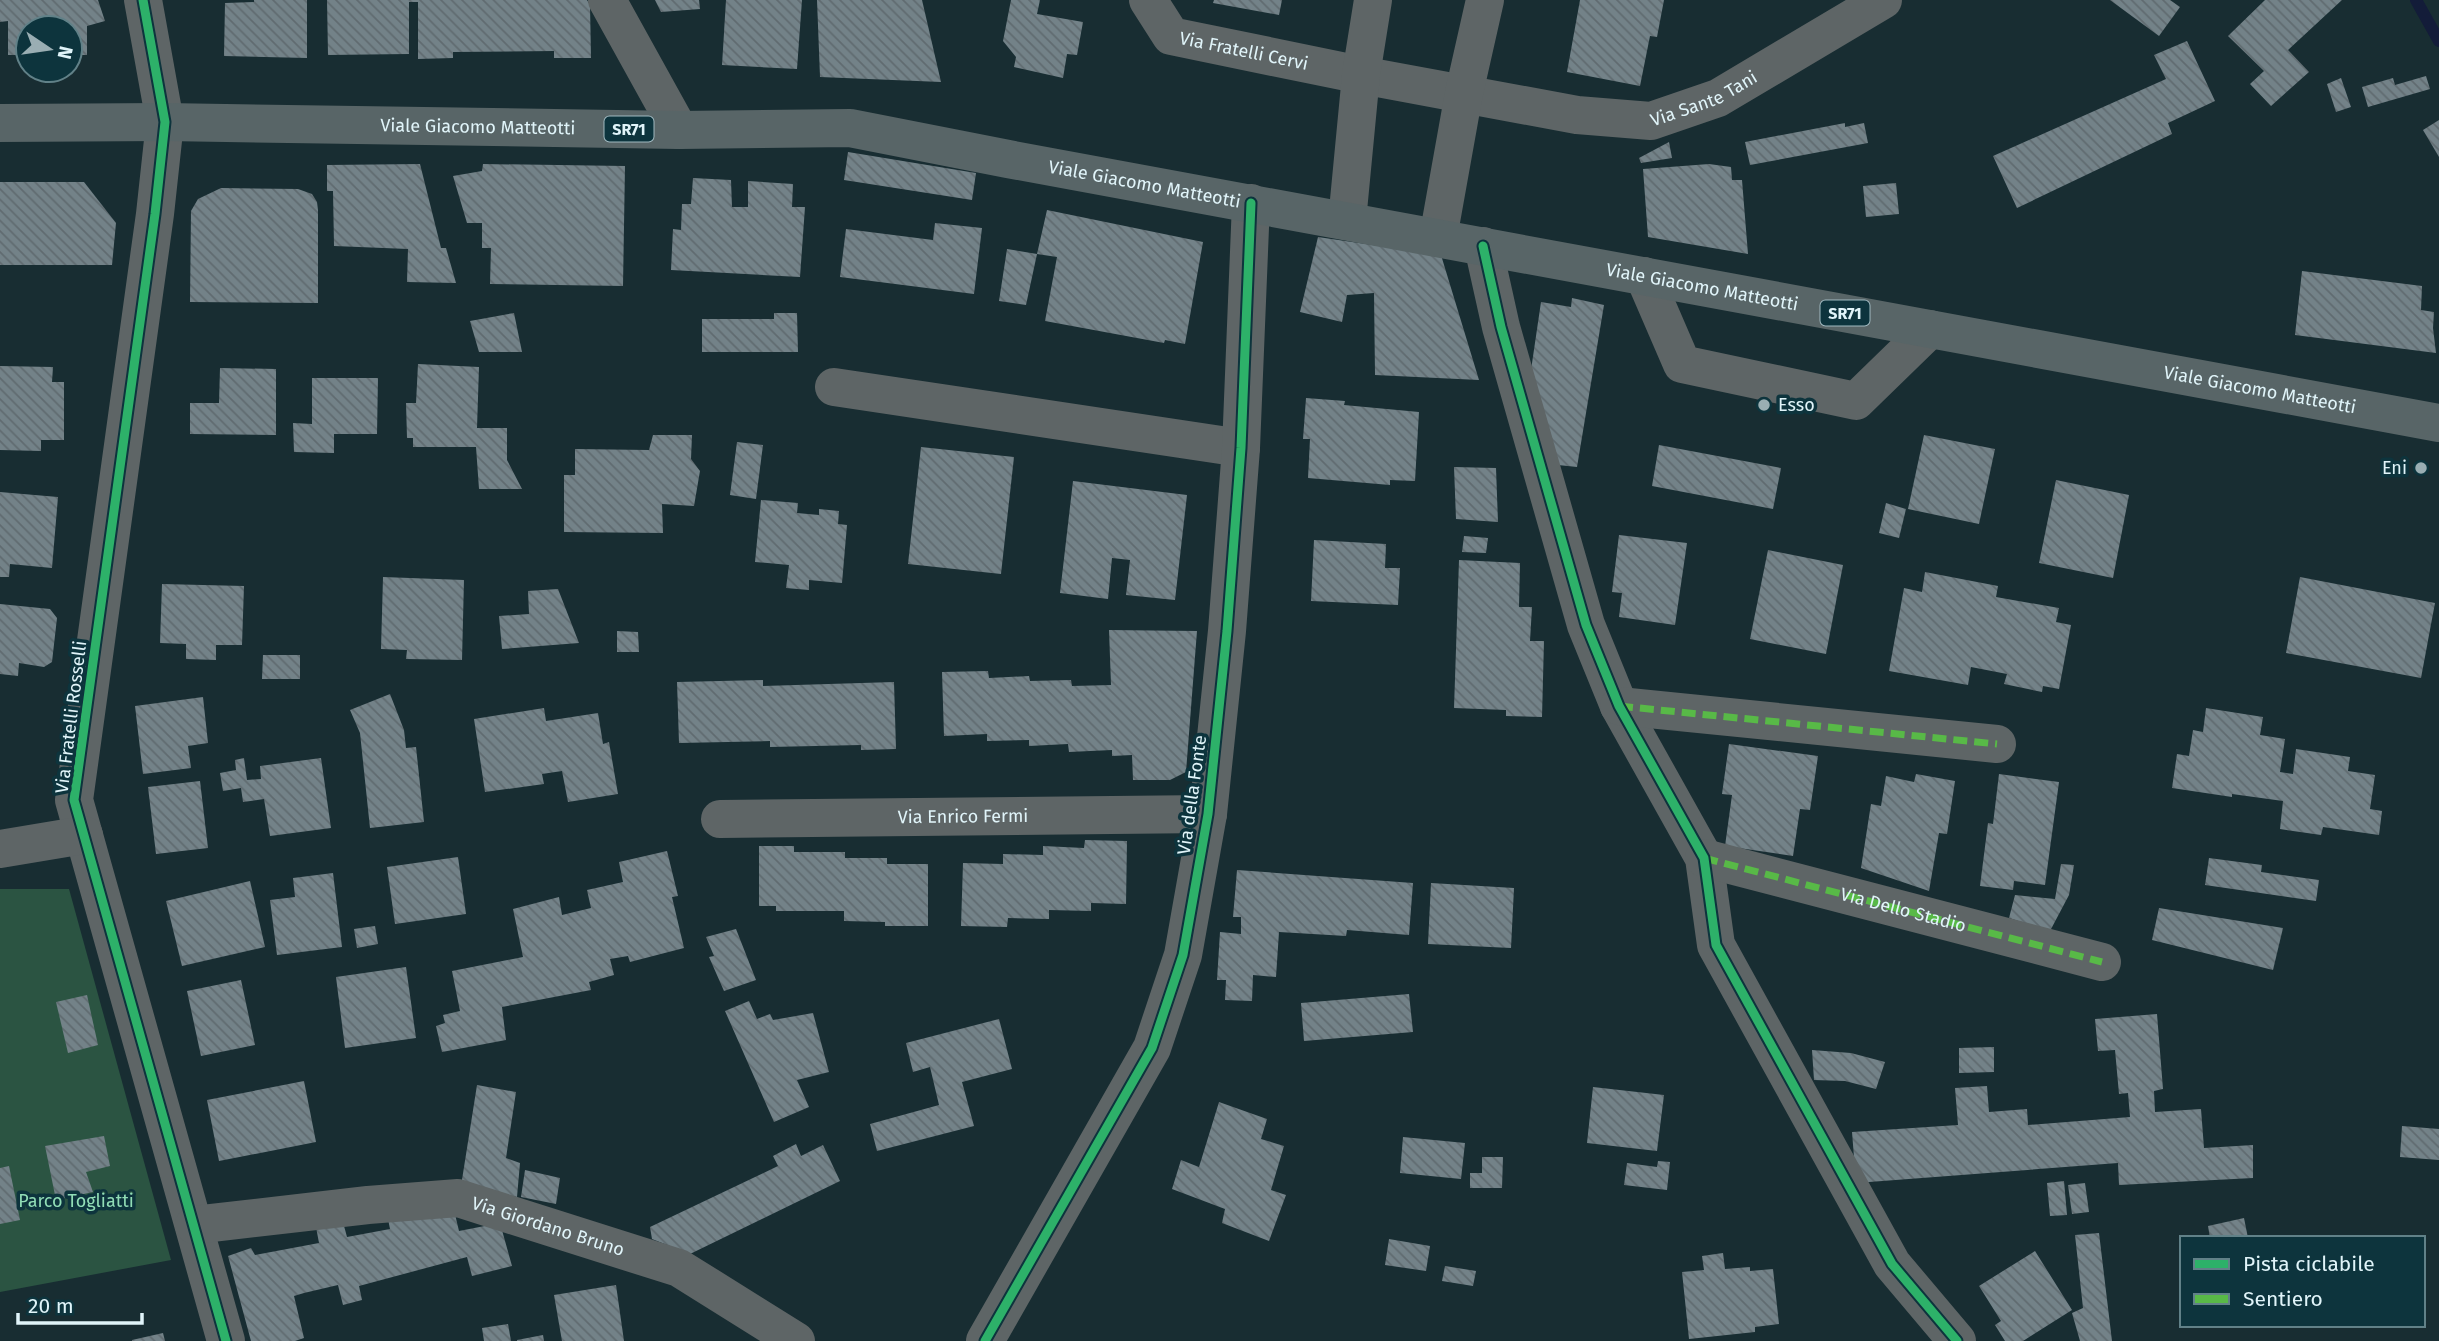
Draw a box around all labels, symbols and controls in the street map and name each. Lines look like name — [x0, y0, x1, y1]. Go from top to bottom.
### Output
north arrow — [14, 14, 84, 84]
street label: Via Fratelli Cervi — [1177, 27, 1310, 75]
text: N — [52, 44, 78, 61]
street label: Via Sante Tani — [1648, 66, 1761, 131]
street label: Viale Giacomo Matteotti — [380, 114, 576, 139]
road number: SR71 — [604, 116, 654, 141]
street label: Viale Giacomo Matteotti — [1047, 156, 1243, 213]
street label: Viale Giacomo Matteotti — [1604, 259, 1800, 316]
road number: SR71 — [1820, 300, 1870, 326]
street label: Viale Giacomo Matteotti — [2162, 361, 2358, 418]
place label: Esso — [1778, 394, 1815, 416]
marker: Esso — [1756, 397, 1772, 413]
place label: Eni — [2382, 457, 2407, 479]
marker: Eni — [2413, 460, 2429, 476]
street label: Via Fratelli Rosselli — [51, 639, 91, 795]
street label: Via della Fonte — [1173, 734, 1211, 856]
street label: Via Enrico Fermi — [897, 805, 1028, 828]
street label: Via Dello Stadio — [1838, 883, 1969, 937]
park label: Parco Togliatti — [18, 1190, 134, 1212]
street label: Via Giordano Bruno — [469, 1192, 627, 1261]
legend — [2180, 1236, 2425, 1327]
text: Pista ciclabile — [2243, 1251, 2375, 1277]
scale bar — [18, 1282, 142, 1326]
text: Sentiero — [2243, 1286, 2323, 1312]
text: 20 m — [28, 1293, 74, 1319]

